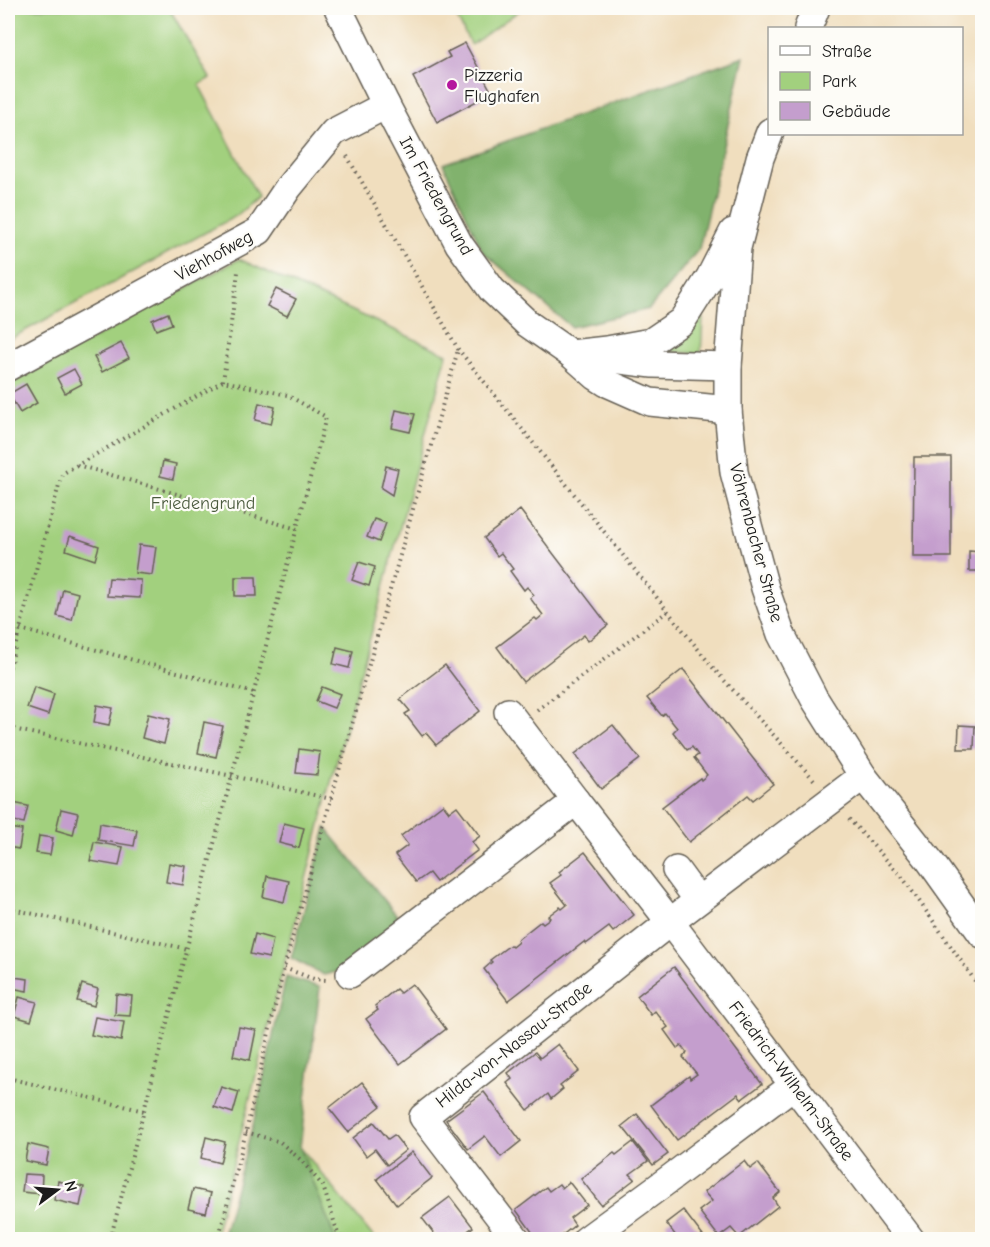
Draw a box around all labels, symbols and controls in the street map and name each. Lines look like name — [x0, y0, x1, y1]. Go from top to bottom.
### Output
legend — [768, 27, 963, 135]
text: Straße — [822, 41, 872, 62]
place label: Pizzeria Flughafen — [464, 65, 540, 107]
text: Park — [822, 71, 857, 92]
marker: Pizzeria Flughafen — [445, 78, 459, 92]
text: Gebäude — [822, 101, 891, 122]
street label: Im Friedengrund — [395, 133, 477, 259]
street label: Viehhofweg — [172, 226, 256, 286]
street label: Vöhrenbacher Straße — [725, 461, 787, 625]
park label: Friedengrund — [151, 493, 255, 514]
street label: Hilda-von-Nassau-Straße — [432, 977, 596, 1113]
street label: Friedrich-Wilhelm-Straße — [724, 997, 858, 1165]
north arrow — [27, 1160, 87, 1220]
text: N — [60, 1179, 81, 1194]

